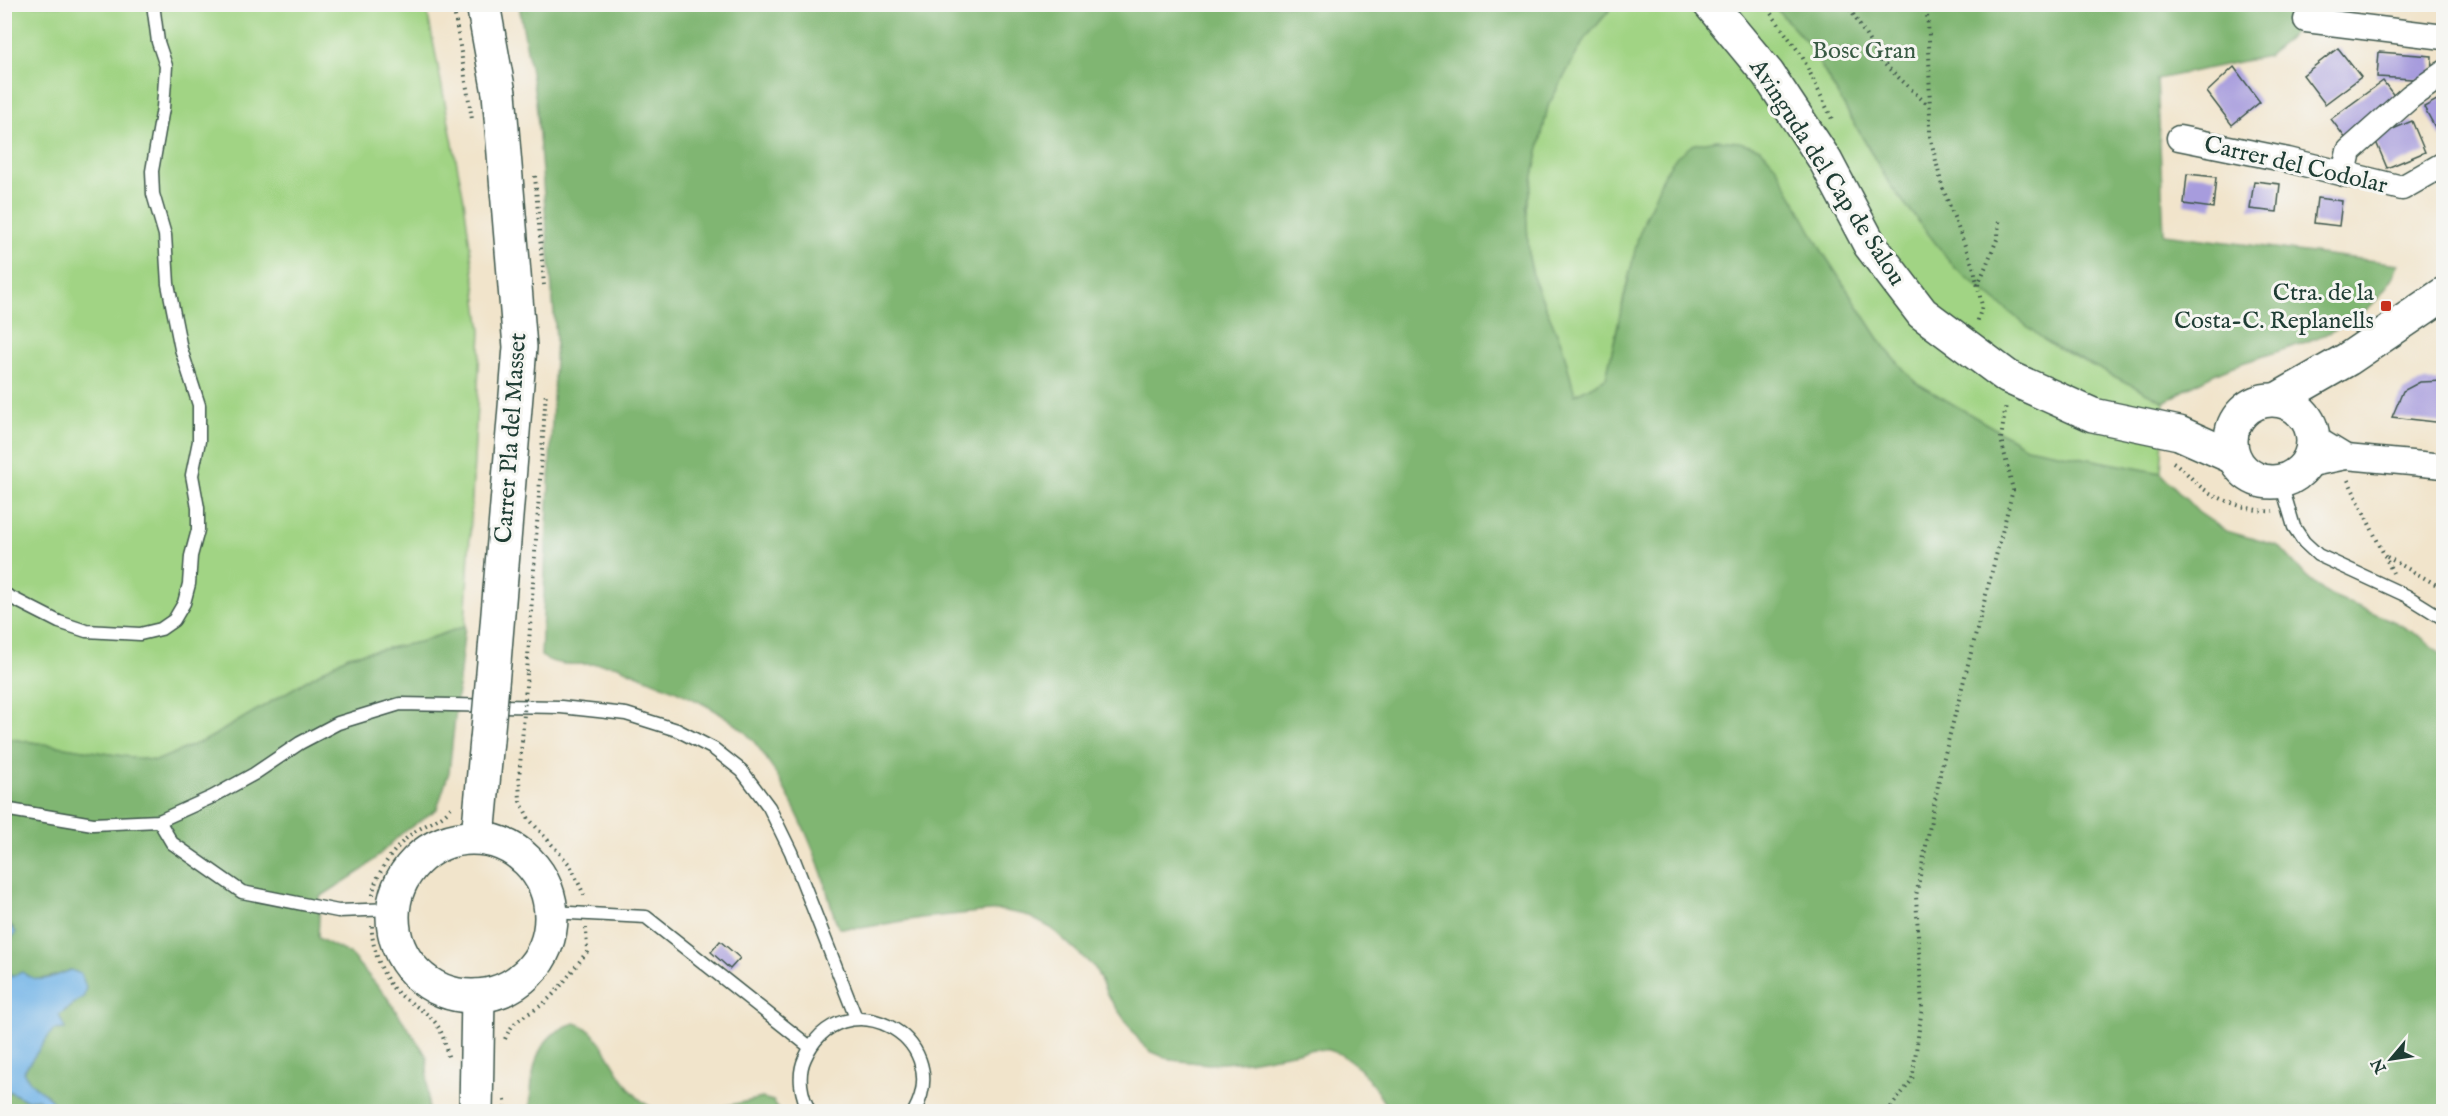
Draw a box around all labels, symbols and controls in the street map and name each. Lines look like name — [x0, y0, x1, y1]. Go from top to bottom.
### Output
park label: Bosc Gran — [1812, 36, 1916, 67]
street label: Avinguda del Cap de Salou — [1741, 53, 1912, 292]
street label: Carrer del Codolar — [2201, 129, 2391, 202]
place label: Ctra. de la Costa-C. Replanells — [2174, 278, 2375, 337]
marker: Ctra. de la Costa-C. Replanells — [2379, 299, 2393, 313]
street label: Carrer Pla del Masset — [489, 332, 534, 544]
north arrow — [2361, 1029, 2421, 1089]
text: N — [2367, 1054, 2392, 1077]

